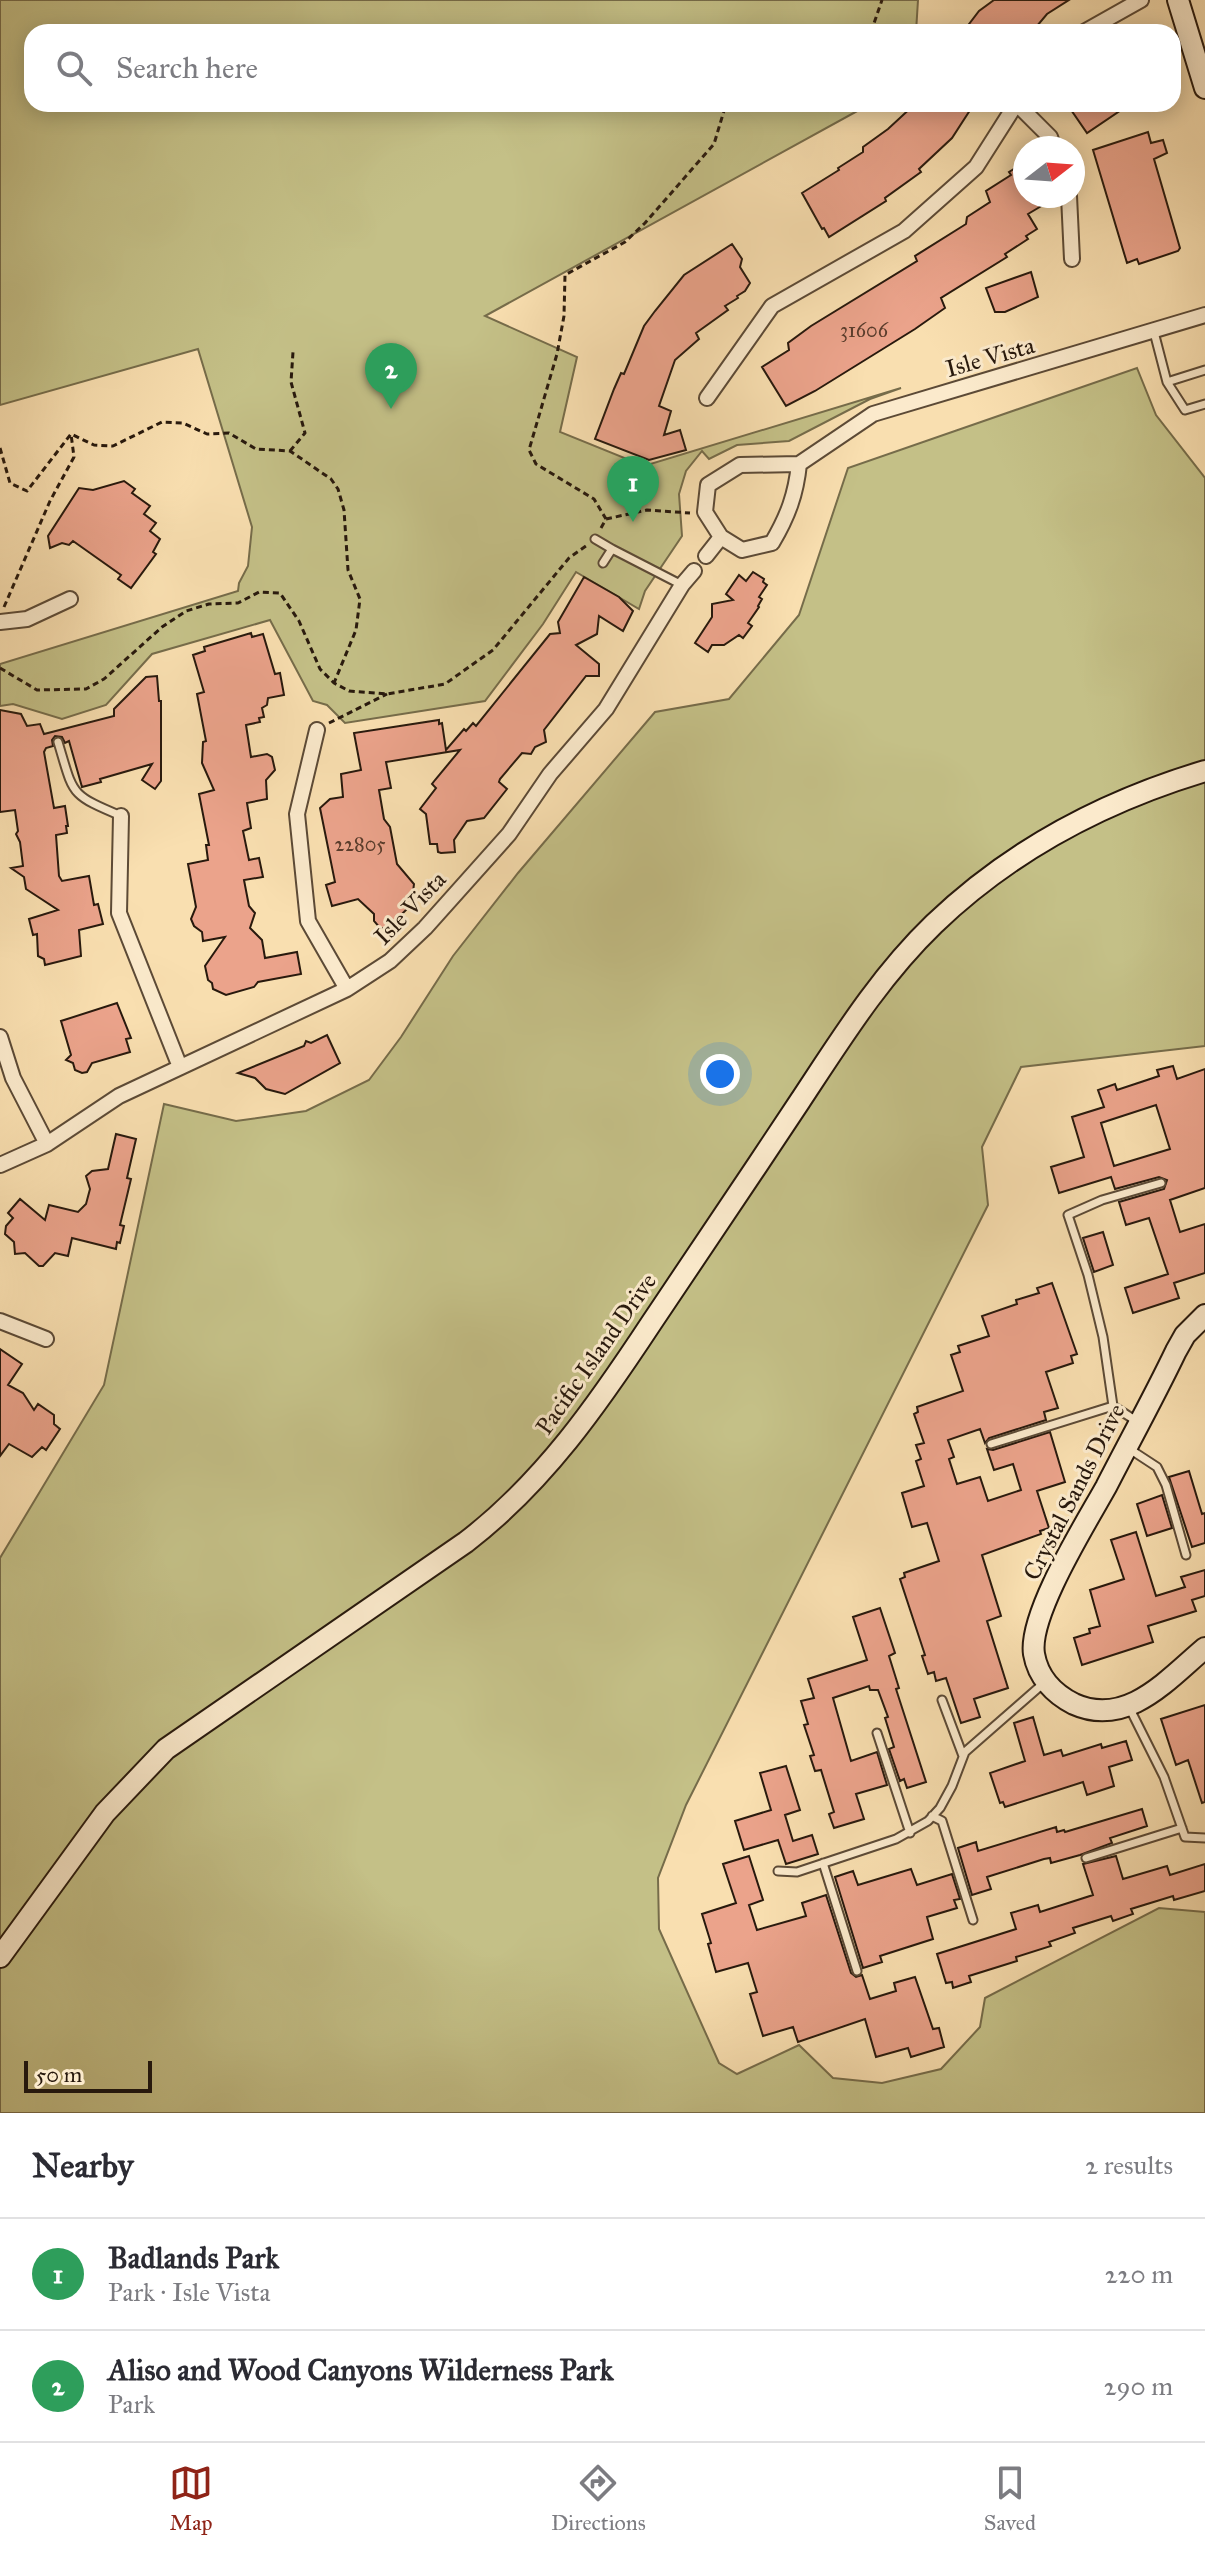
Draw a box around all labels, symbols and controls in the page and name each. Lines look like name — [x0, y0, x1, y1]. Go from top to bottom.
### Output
search box — [24, 24, 1181, 112]
icon: search — [52, 46, 96, 90]
text: Search here — [116, 50, 258, 86]
north arrow — [1013, 136, 1085, 208]
house number: 31606 — [840, 318, 889, 342]
street label: Isle Vista — [942, 330, 1039, 384]
pin: 2 — [365, 343, 417, 409]
pin: 1 — [607, 456, 659, 522]
house number: 22805 — [334, 832, 386, 856]
street label: Isle Vista — [368, 864, 453, 951]
your location — [700, 1054, 740, 1094]
street label: Pacific Island Drive — [529, 1267, 663, 1441]
street label: Crystal Sands Drive — [1017, 1399, 1131, 1585]
scale bar — [24, 2057, 152, 2093]
text: 50 m — [36, 2061, 82, 2088]
text: Nearby — [32, 2145, 134, 2186]
text: 2 results — [1085, 2149, 1173, 2181]
text: Badlands Park — [108, 2240, 279, 2276]
text: 1 — [53, 2258, 63, 2290]
text: 220 m — [1105, 2258, 1173, 2290]
text: Park · Isle Vista — [108, 2276, 271, 2308]
text: Aliso and Wood Canyons Wilderness Park — [108, 2352, 614, 2388]
text: 2 — [52, 2370, 64, 2402]
text: 290 m — [1104, 2370, 1173, 2402]
text: Park — [108, 2388, 155, 2420]
tab: Map — [169, 2461, 213, 2536]
tab: Directions — [551, 2461, 646, 2536]
tab: Saved — [984, 2461, 1036, 2536]

